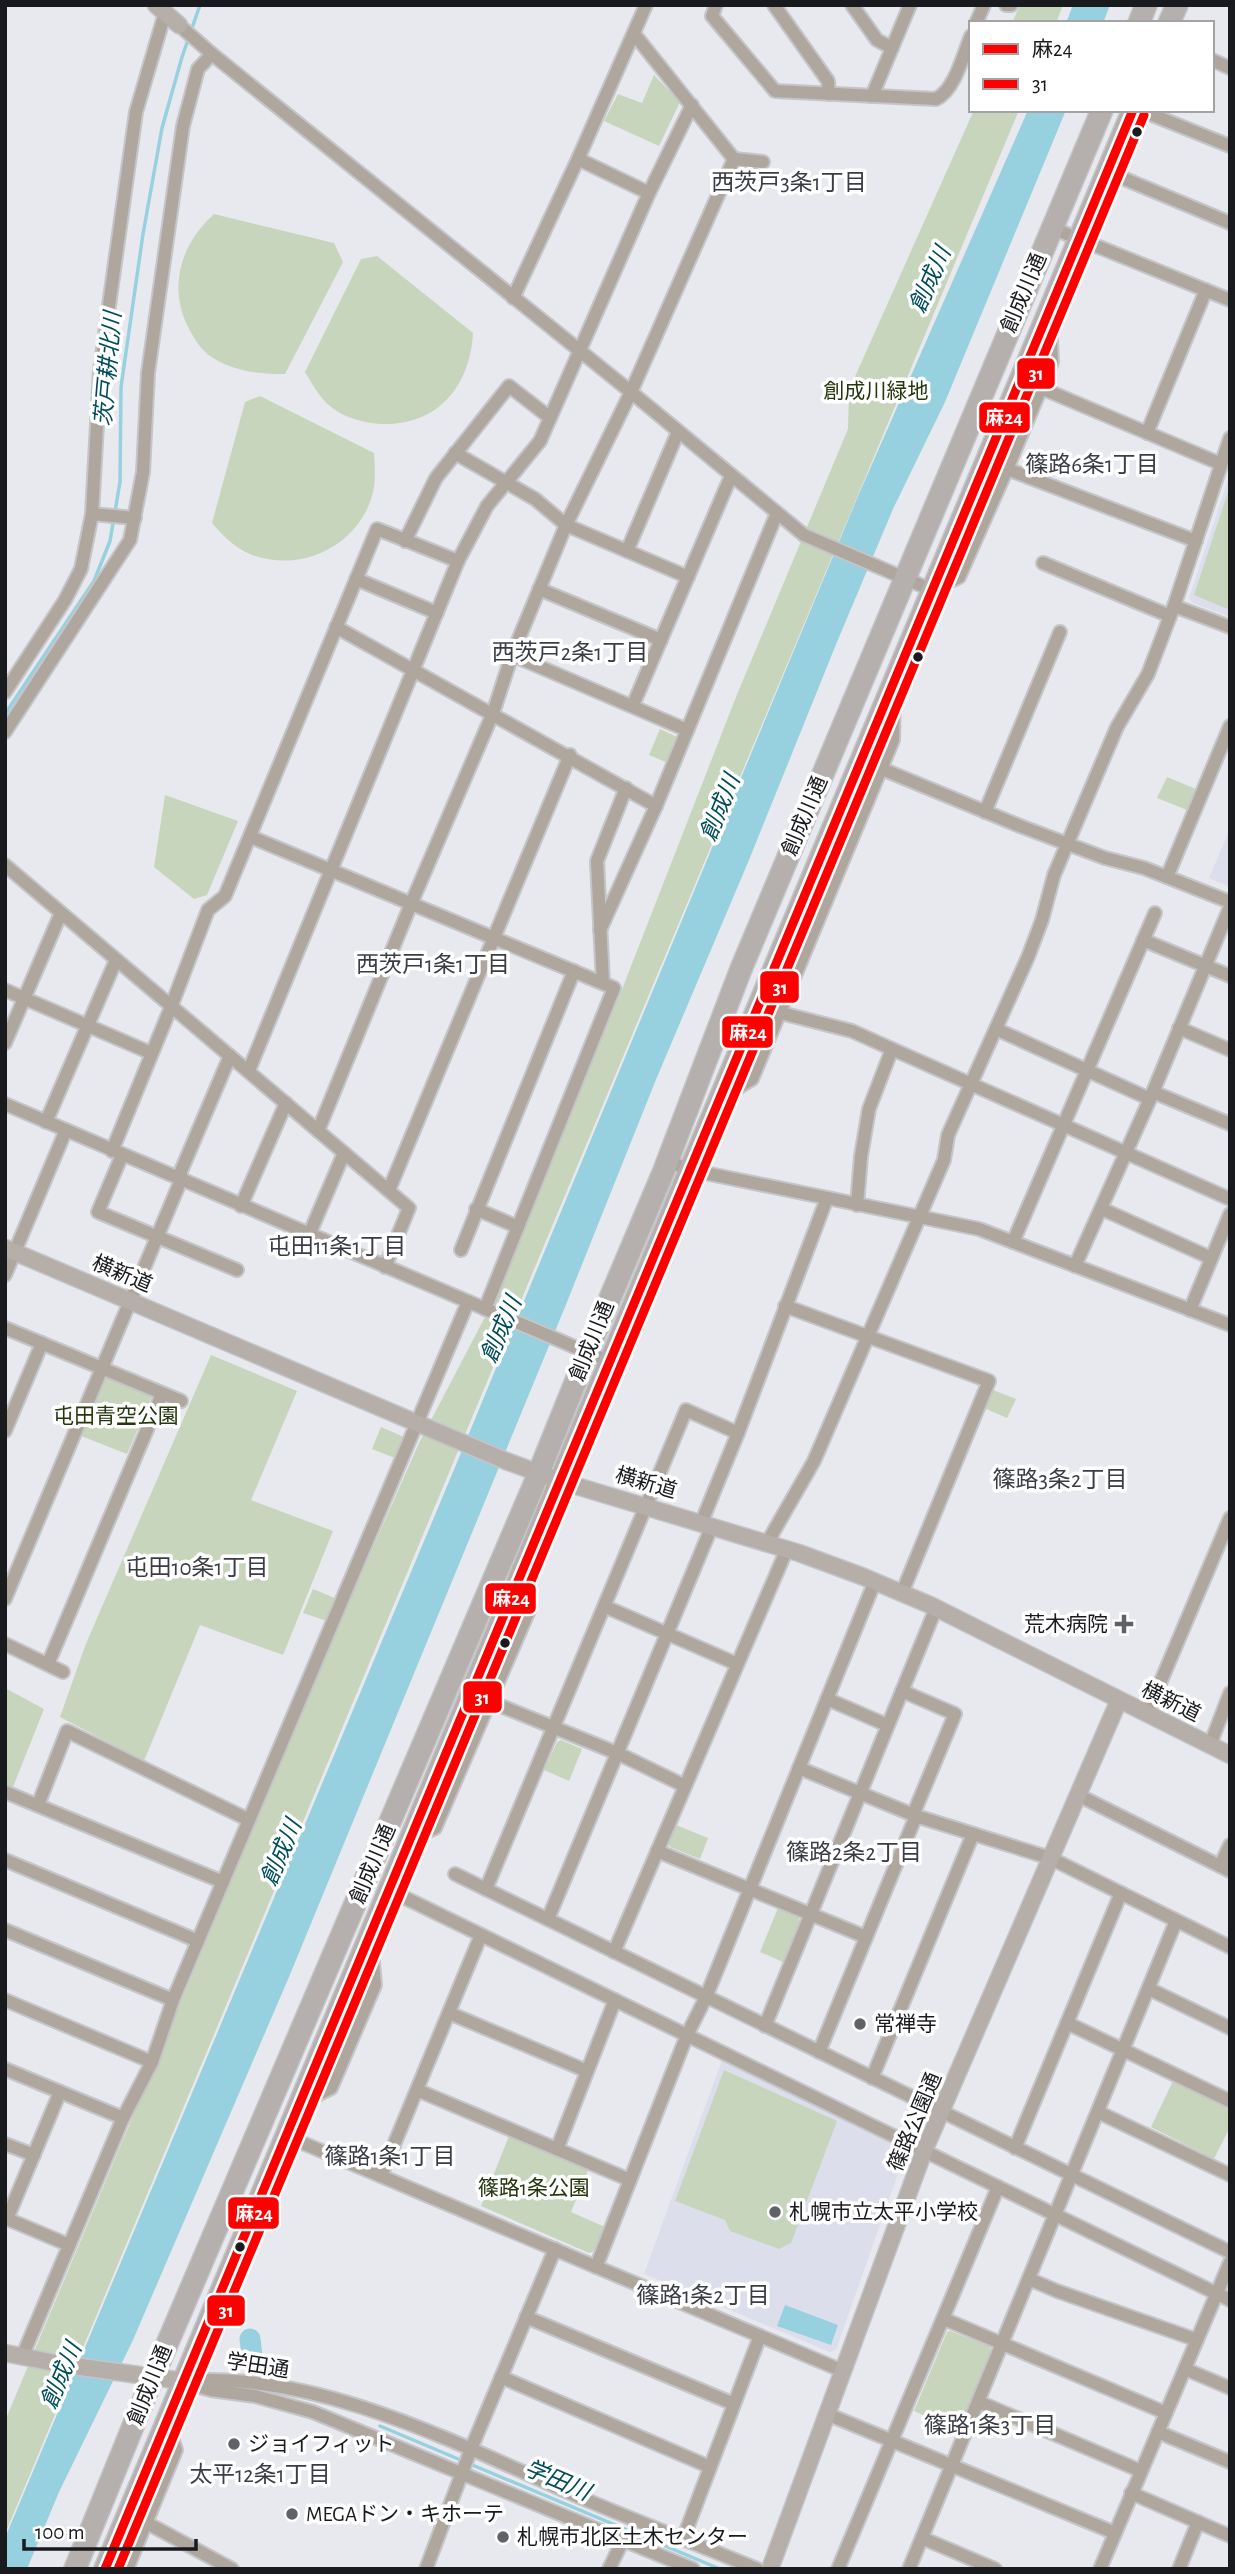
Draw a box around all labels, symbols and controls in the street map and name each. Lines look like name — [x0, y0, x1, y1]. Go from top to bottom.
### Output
legend — [969, 21, 1214, 112]
text: 麻24 — [1032, 38, 1073, 60]
text: 31 — [1032, 74, 1048, 95]
unlabelled marker — [1130, 125, 1144, 139]
district label: 西茨戸3条1丁目 — [711, 170, 867, 195]
water label: 創成川 — [905, 240, 957, 316]
street label: 創成川通 — [997, 250, 1050, 336]
water label: 茨戸耕北川 — [91, 308, 126, 427]
line badge: 31 — [1016, 357, 1056, 390]
text: 31 — [1028, 365, 1044, 384]
park label: 創成川緑地 — [824, 380, 929, 402]
line badge: 麻24 — [978, 401, 1031, 434]
text: 麻24 — [985, 408, 1023, 428]
district label: 篠路6条1丁目 — [1025, 452, 1159, 477]
district label: 西茨戸2条1丁目 — [492, 640, 648, 665]
unlabelled marker — [911, 650, 925, 664]
water label: 創成川 — [696, 768, 746, 844]
street label: 創成川通 — [778, 773, 831, 859]
district label: 西茨戸1条1丁目 — [356, 952, 510, 977]
line badge: 31 — [759, 970, 800, 1004]
text: 31 — [772, 979, 788, 998]
line badge: 麻24 — [721, 1015, 774, 1049]
text: 麻24 — [729, 1023, 767, 1043]
district label: 屯田11条1丁目 — [268, 1234, 406, 1259]
street label: 横新道 — [89, 1251, 155, 1296]
water label: 創成川 — [476, 1290, 527, 1366]
street label: 創成川通 — [566, 1298, 617, 1384]
park label: 屯田青空公園 — [53, 1405, 179, 1427]
street label: 横新道 — [613, 1463, 679, 1502]
district label: 篠路3条2丁目 — [993, 1467, 1127, 1492]
district label: 屯田10条1丁目 — [126, 1555, 268, 1580]
line badge: 麻24 — [484, 1582, 537, 1615]
text: 麻24 — [492, 1589, 530, 1609]
place label: 荒木病院 — [1024, 1613, 1108, 1635]
marker: 荒木病院 — [1114, 1614, 1134, 1634]
unlabelled marker — [498, 1636, 512, 1650]
street label: 横新道 — [1138, 1678, 1204, 1725]
line badge: 31 — [462, 1680, 503, 1714]
text: 31 — [474, 1689, 490, 1708]
water label: 創成川 — [256, 1813, 307, 1889]
street label: 創成川通 — [346, 1821, 399, 1907]
district label: 篠路2条2丁目 — [786, 1840, 922, 1865]
place label: 常禅寺 — [874, 2013, 937, 2035]
marker: 常禅寺 — [852, 2016, 868, 2032]
street label: 篠路公園通 — [884, 2069, 945, 2174]
district label: 篠路1条1丁目 — [325, 2144, 455, 2169]
park label: 篠路1条公園 — [478, 2177, 590, 2199]
line badge: 麻24 — [227, 2196, 280, 2230]
place label: 札幌市立太平小学校 — [789, 2201, 978, 2223]
text: 麻24 — [235, 2204, 273, 2224]
marker: 札幌市立太平小学校 — [767, 2204, 783, 2220]
unlabelled marker — [233, 2240, 247, 2254]
district label: 篠路1条2丁目 — [636, 2283, 770, 2308]
line badge: 31 — [206, 2294, 246, 2327]
text: 31 — [218, 2302, 234, 2321]
water label: 創成川 — [36, 2336, 87, 2412]
street label: 創成川通 — [124, 2342, 175, 2428]
street label: 学田通 — [225, 2350, 291, 2381]
district label: 篠路1条3丁目 — [924, 2413, 1056, 2438]
place label: ジョイフィット — [248, 2434, 395, 2455]
marker: ジョイフィット — [226, 2436, 242, 2452]
water label: 学田川 — [521, 2455, 597, 2506]
district label: 太平12条1丁目 — [189, 2462, 331, 2487]
place label: MEGAドン・キホーテ — [306, 2504, 504, 2525]
marker: MEGAドン・キホーテ — [284, 2506, 300, 2522]
scale bar — [24, 2508, 196, 2552]
text: 100 m — [35, 2522, 85, 2543]
place label: 札幌市北区土木センター — [517, 2526, 748, 2548]
marker: 札幌市北区土木センター — [495, 2529, 511, 2545]

